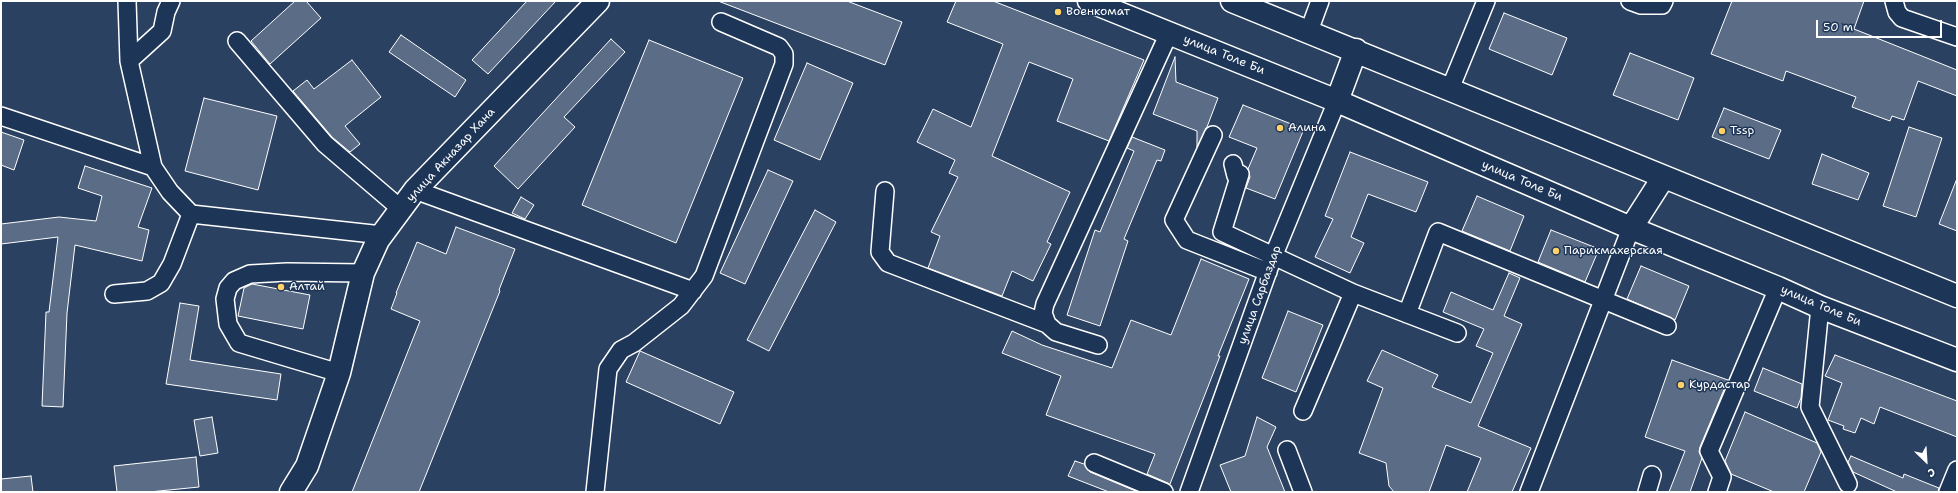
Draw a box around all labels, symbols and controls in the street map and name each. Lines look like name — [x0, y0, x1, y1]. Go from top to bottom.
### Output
place label: Военкомат — [1066, 5, 1130, 19]
marker: Военкомат — [1053, 7, 1063, 17]
scale bar — [1818, 12, 1944, 38]
text: 50 m — [1823, 19, 1853, 35]
street label: улица Толе Би — [1181, 32, 1267, 78]
street label: улица Акназар Хана — [404, 105, 498, 205]
place label: Алина — [1288, 121, 1326, 135]
marker: Алина — [1275, 123, 1285, 133]
place label: Tssp — [1730, 124, 1754, 138]
marker: Tssp — [1717, 126, 1727, 136]
street label: улица Толе Би — [1479, 157, 1565, 205]
street label: улица Сарбаздар — [1235, 244, 1285, 346]
place label: Парикмахерская — [1564, 244, 1663, 258]
marker: Парикмахерская — [1551, 246, 1561, 256]
place label: Алтай — [289, 280, 325, 294]
marker: Алтай — [276, 282, 286, 292]
street label: улица Толе Би — [1778, 282, 1864, 330]
place label: Курдастар — [1689, 378, 1750, 392]
marker: Курдастар — [1676, 380, 1686, 390]
north arrow — [1906, 441, 1946, 481]
text: С — [1925, 464, 1938, 481]

